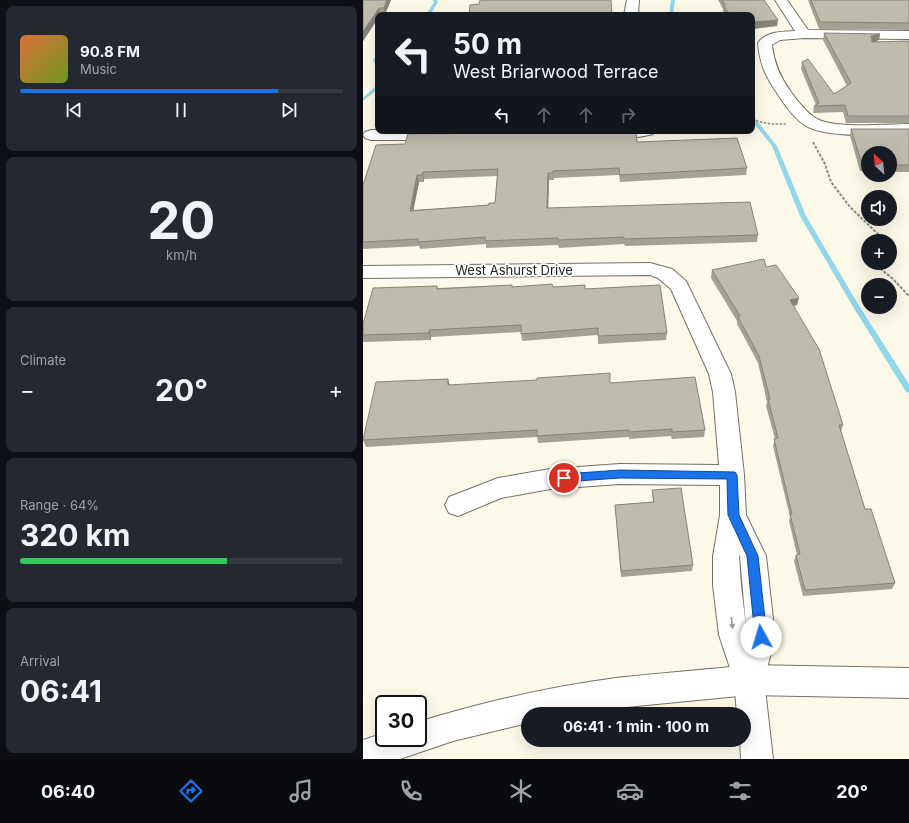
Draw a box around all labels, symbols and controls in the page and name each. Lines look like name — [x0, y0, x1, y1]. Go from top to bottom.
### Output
text: 50 m — [453, 27, 522, 61]
icon: left — [387, 28, 439, 80]
text: 90.8 FM — [80, 42, 140, 61]
text: Music — [80, 61, 117, 77]
text: West Briarwood Terrace — [453, 61, 659, 82]
icon: previous — [63, 99, 85, 121]
icon: pause — [170, 99, 192, 121]
icon: next — [278, 99, 300, 121]
icon: left — [491, 104, 513, 126]
icon: ahead — [533, 104, 555, 126]
icon: ahead — [575, 104, 597, 126]
icon: right — [617, 104, 639, 126]
north arrow — [861, 146, 897, 182]
map controls — [861, 146, 897, 314]
text: 20 — [148, 189, 215, 252]
button: sound — [861, 190, 897, 226]
button: + — [861, 234, 897, 270]
text: km/h — [166, 247, 197, 263]
street label: West Ashurst Drive — [455, 262, 573, 278]
button: − — [861, 278, 897, 314]
text: Climate — [20, 352, 66, 368]
text: 20° — [155, 372, 208, 408]
text: − — [20, 377, 35, 403]
text: + — [328, 377, 343, 403]
pin — [547, 461, 581, 495]
icon: arrive — [553, 467, 575, 489]
text: Range · 64% — [20, 497, 99, 513]
text: 320 km — [20, 517, 130, 553]
position arrow — [740, 616, 782, 658]
one-way arrow — [729, 617, 735, 629]
text: Arrival — [20, 653, 60, 669]
text: 06:41 — [20, 673, 102, 709]
speed limit sign: 30 — [375, 695, 427, 747]
text: 06:41 · 1 min · 100 m — [563, 717, 709, 736]
icon: directions — [177, 777, 205, 805]
icon: music — [287, 777, 315, 805]
icon: phone — [397, 777, 425, 805]
icon: climate — [507, 777, 535, 805]
icon: car — [616, 777, 644, 805]
icon: filters — [726, 777, 754, 805]
text: 06:40 — [41, 781, 95, 802]
text: 20° — [836, 781, 868, 802]

